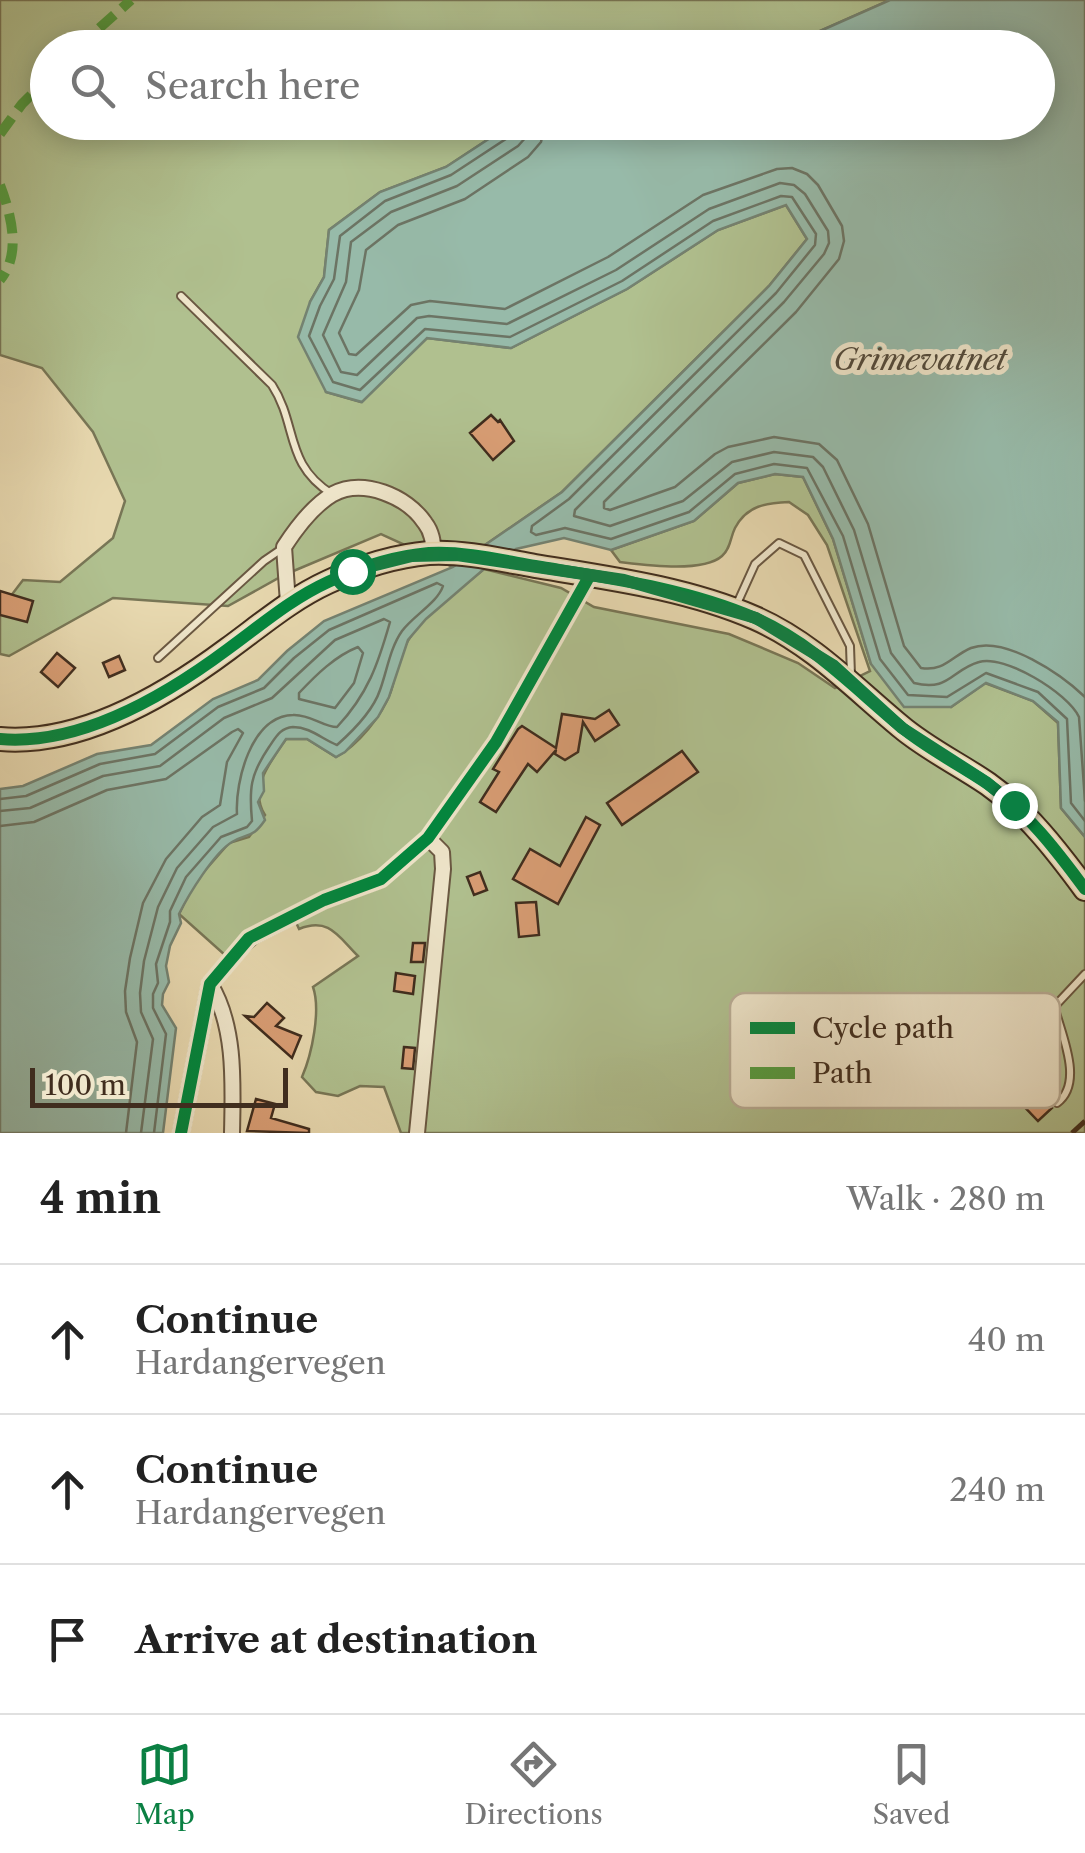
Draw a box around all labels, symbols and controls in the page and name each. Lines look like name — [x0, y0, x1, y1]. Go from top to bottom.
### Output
search box — [30, 30, 1055, 140]
icon: search — [65, 58, 120, 113]
text: Search here — [145, 62, 360, 109]
water label: Grimevatnet — [833, 341, 1008, 378]
route start — [330, 549, 376, 595]
route end — [992, 783, 1038, 829]
legend — [730, 993, 1060, 1108]
text: Cycle path — [812, 1011, 954, 1045]
text: Path — [812, 1056, 872, 1090]
scale bar — [30, 1063, 288, 1108]
text: 100 m — [45, 1068, 126, 1102]
text: 4 min — [40, 1172, 161, 1224]
text: Walk · 280 m — [847, 1179, 1045, 1218]
text: Continue — [135, 1296, 318, 1343]
icon: ahead — [40, 1312, 95, 1367]
text: 40 m — [968, 1320, 1045, 1359]
text: Hardangervegen — [135, 1343, 386, 1382]
text: Continue — [135, 1446, 318, 1493]
icon: ahead — [40, 1462, 95, 1517]
text: 240 m — [949, 1470, 1045, 1509]
text: Hardangervegen — [135, 1493, 386, 1532]
icon: arrive — [40, 1612, 95, 1667]
text: Arrive at destination — [135, 1616, 538, 1663]
tab: Map — [135, 1737, 195, 1831]
tab: Directions — [464, 1737, 603, 1831]
tab: Saved — [872, 1737, 950, 1831]

